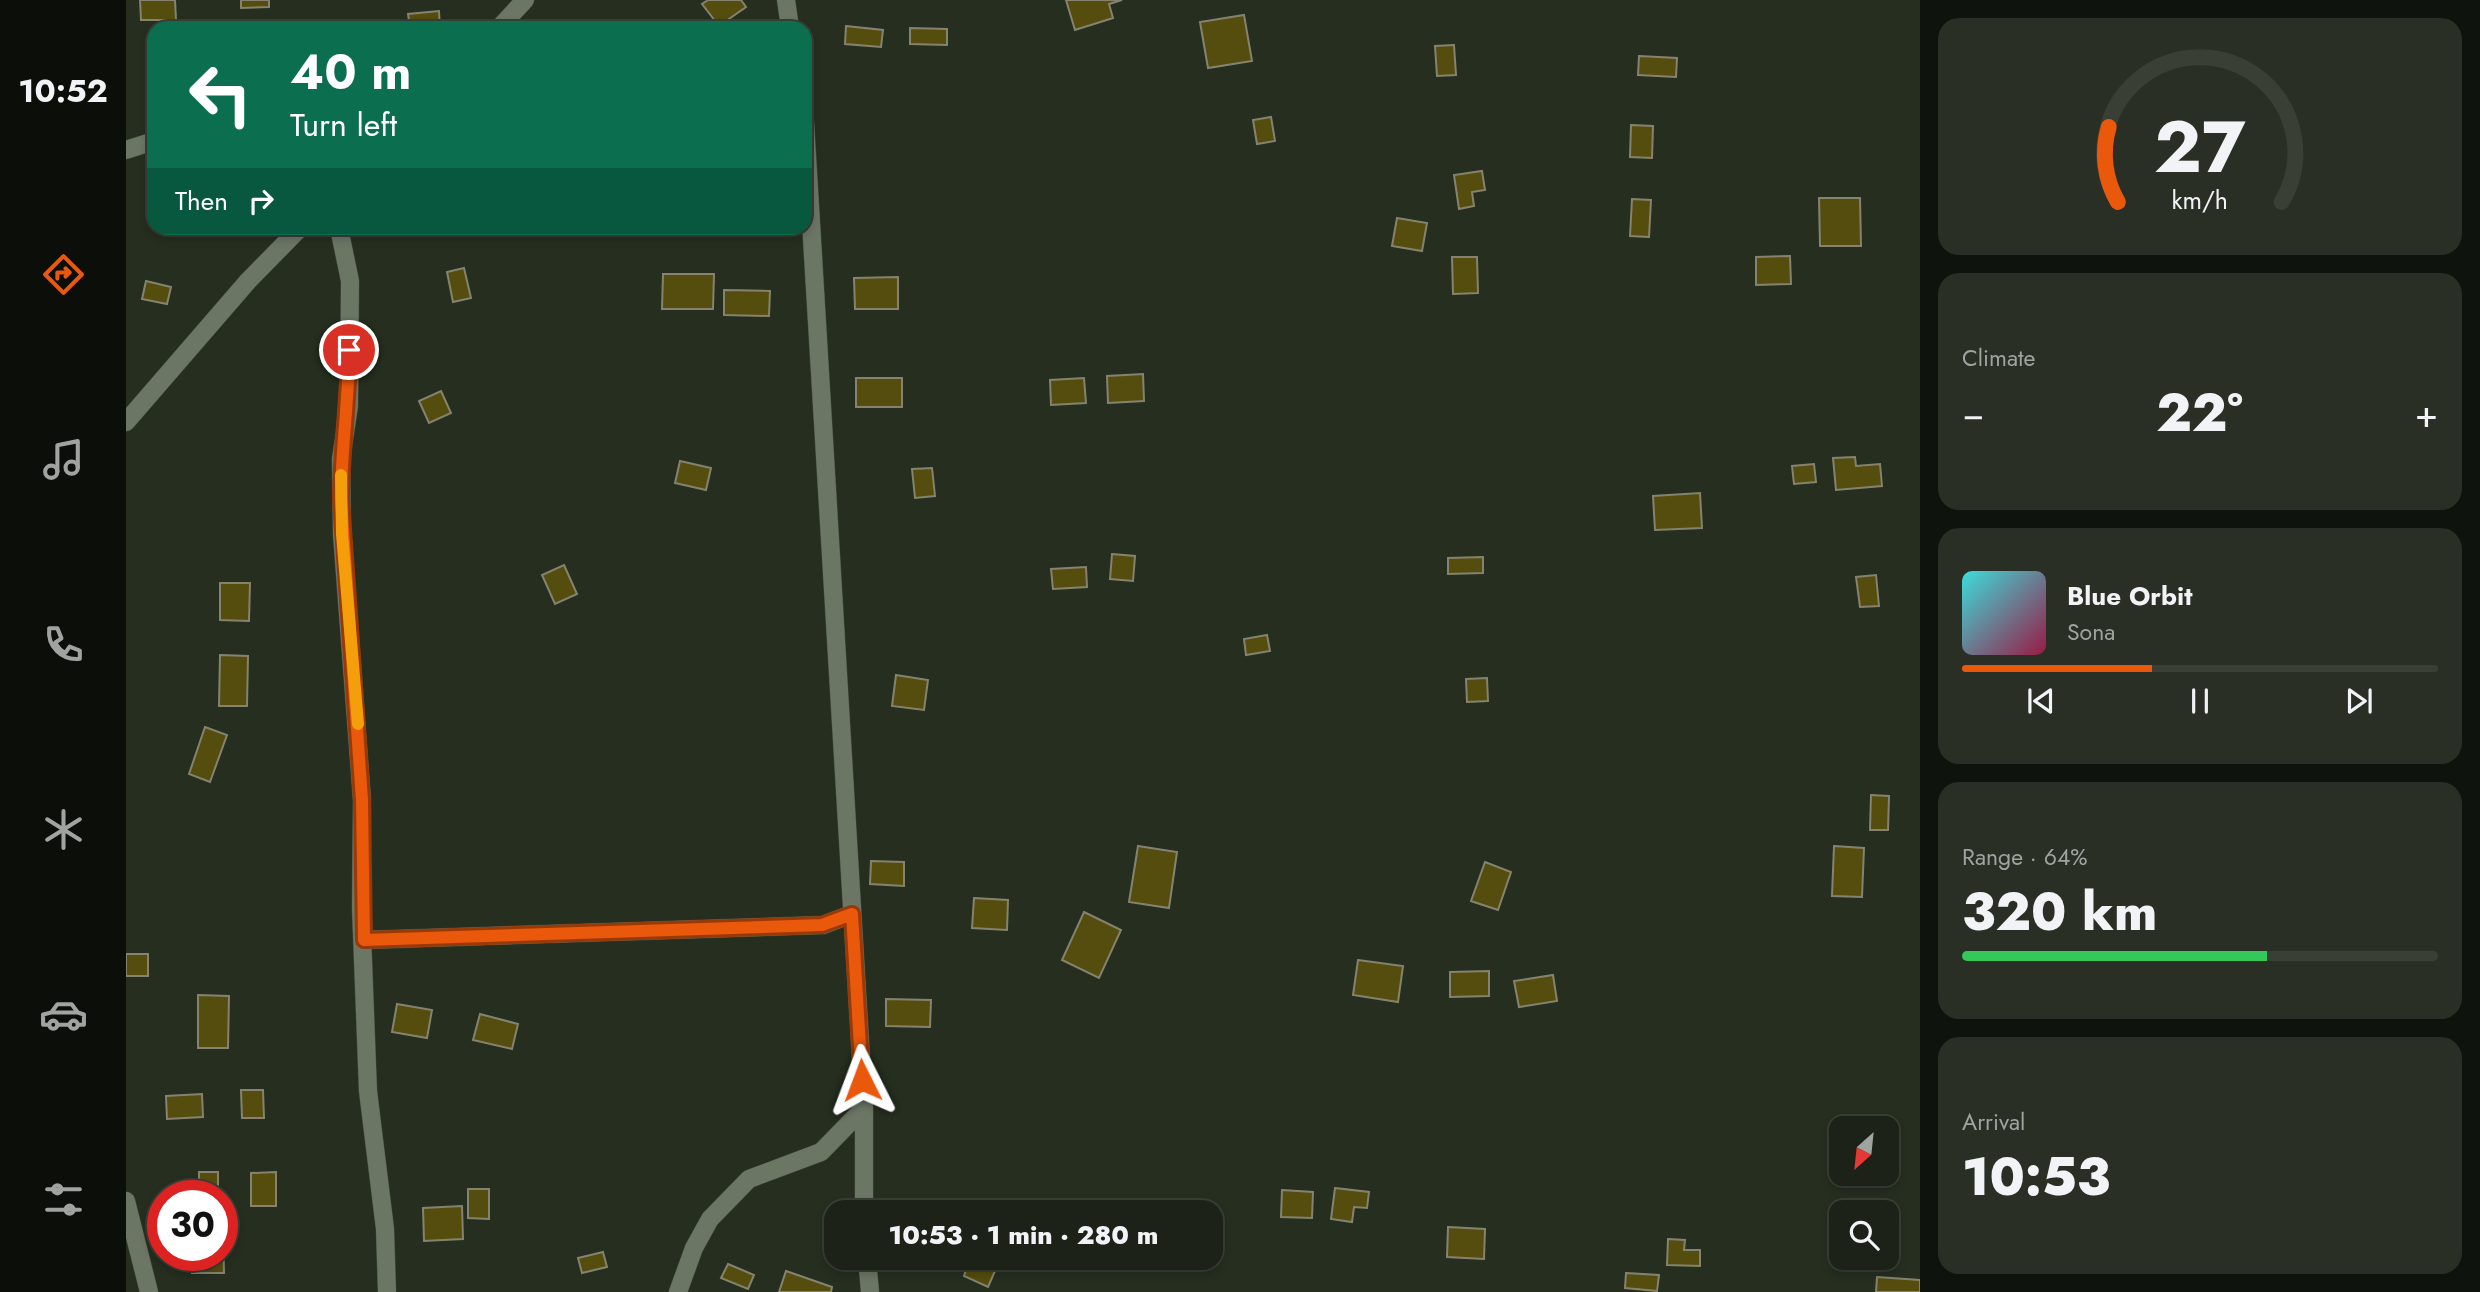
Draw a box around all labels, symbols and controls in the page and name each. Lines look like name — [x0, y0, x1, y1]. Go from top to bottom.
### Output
text: 40 m — [290, 37, 412, 107]
icon: left — [175, 49, 266, 140]
text: 10:52 — [18, 68, 108, 114]
text: 27 — [2154, 95, 2246, 200]
text: Turn left — [290, 102, 397, 148]
text: Then — [175, 182, 228, 220]
icon: right — [242, 182, 280, 220]
text: km/h — [2172, 182, 2228, 218]
icon: directions — [39, 250, 88, 299]
pin — [319, 320, 379, 380]
icon: arrive — [330, 331, 368, 369]
text: Climate — [1962, 341, 2035, 375]
text: 22° — [2156, 375, 2243, 451]
text: − — [1962, 386, 1984, 441]
text: + — [2415, 386, 2438, 441]
icon: music — [39, 435, 88, 484]
text: Blue Orbit — [2067, 577, 2192, 615]
text: Sona — [2067, 615, 2115, 649]
icon: phone — [39, 620, 88, 669]
icon: previous — [2022, 682, 2060, 720]
icon: pause — [2181, 682, 2219, 720]
icon: next — [2340, 682, 2378, 720]
icon: climate — [39, 805, 88, 854]
text: Range · 64% — [1962, 840, 2088, 874]
text: 320 km — [1962, 874, 2157, 950]
icon: car — [39, 990, 88, 1039]
position arrow — [825, 1043, 899, 1117]
text: Arrival — [1962, 1105, 2025, 1139]
north arrow — [1829, 1116, 1899, 1186]
map controls — [1829, 1116, 1899, 1270]
text: 10:53 — [1962, 1139, 2110, 1215]
icon: filters — [39, 1175, 88, 1224]
speed limit sign: 30 — [147, 1180, 238, 1271]
button: search — [1829, 1200, 1899, 1270]
text: 10:53 · 1 min · 280 m — [889, 1216, 1158, 1254]

